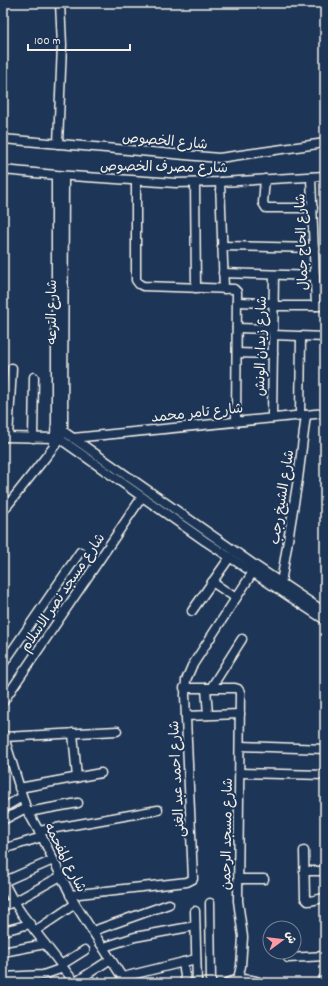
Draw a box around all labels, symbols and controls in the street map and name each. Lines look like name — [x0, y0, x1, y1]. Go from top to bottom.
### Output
scale bar — [28, 26, 130, 52]
text: 100 m — [34, 33, 61, 50]
street label: شارع الخصوص — [121, 128, 208, 156]
street label: شارع مصرف الخصوص — [100, 157, 228, 179]
street label: شارع الحاج جمال — [291, 193, 315, 291]
street label: شارع الترعه — [43, 279, 63, 345]
street label: شارع زيدان الونش — [251, 296, 273, 396]
street label: شارع تامر محمد — [150, 399, 244, 429]
street label: شارع الشيخ رجب — [266, 448, 300, 546]
street label: شارع مسجد نصر الاسلام — [16, 530, 111, 657]
street label: شارع احمد عبد الغنى — [165, 720, 191, 838]
street label: شارع مسجد الرحمن — [217, 778, 239, 890]
street label: شارع المفحمه — [38, 819, 90, 896]
north arrow — [262, 920, 302, 960]
text: ش — [280, 930, 299, 946]

